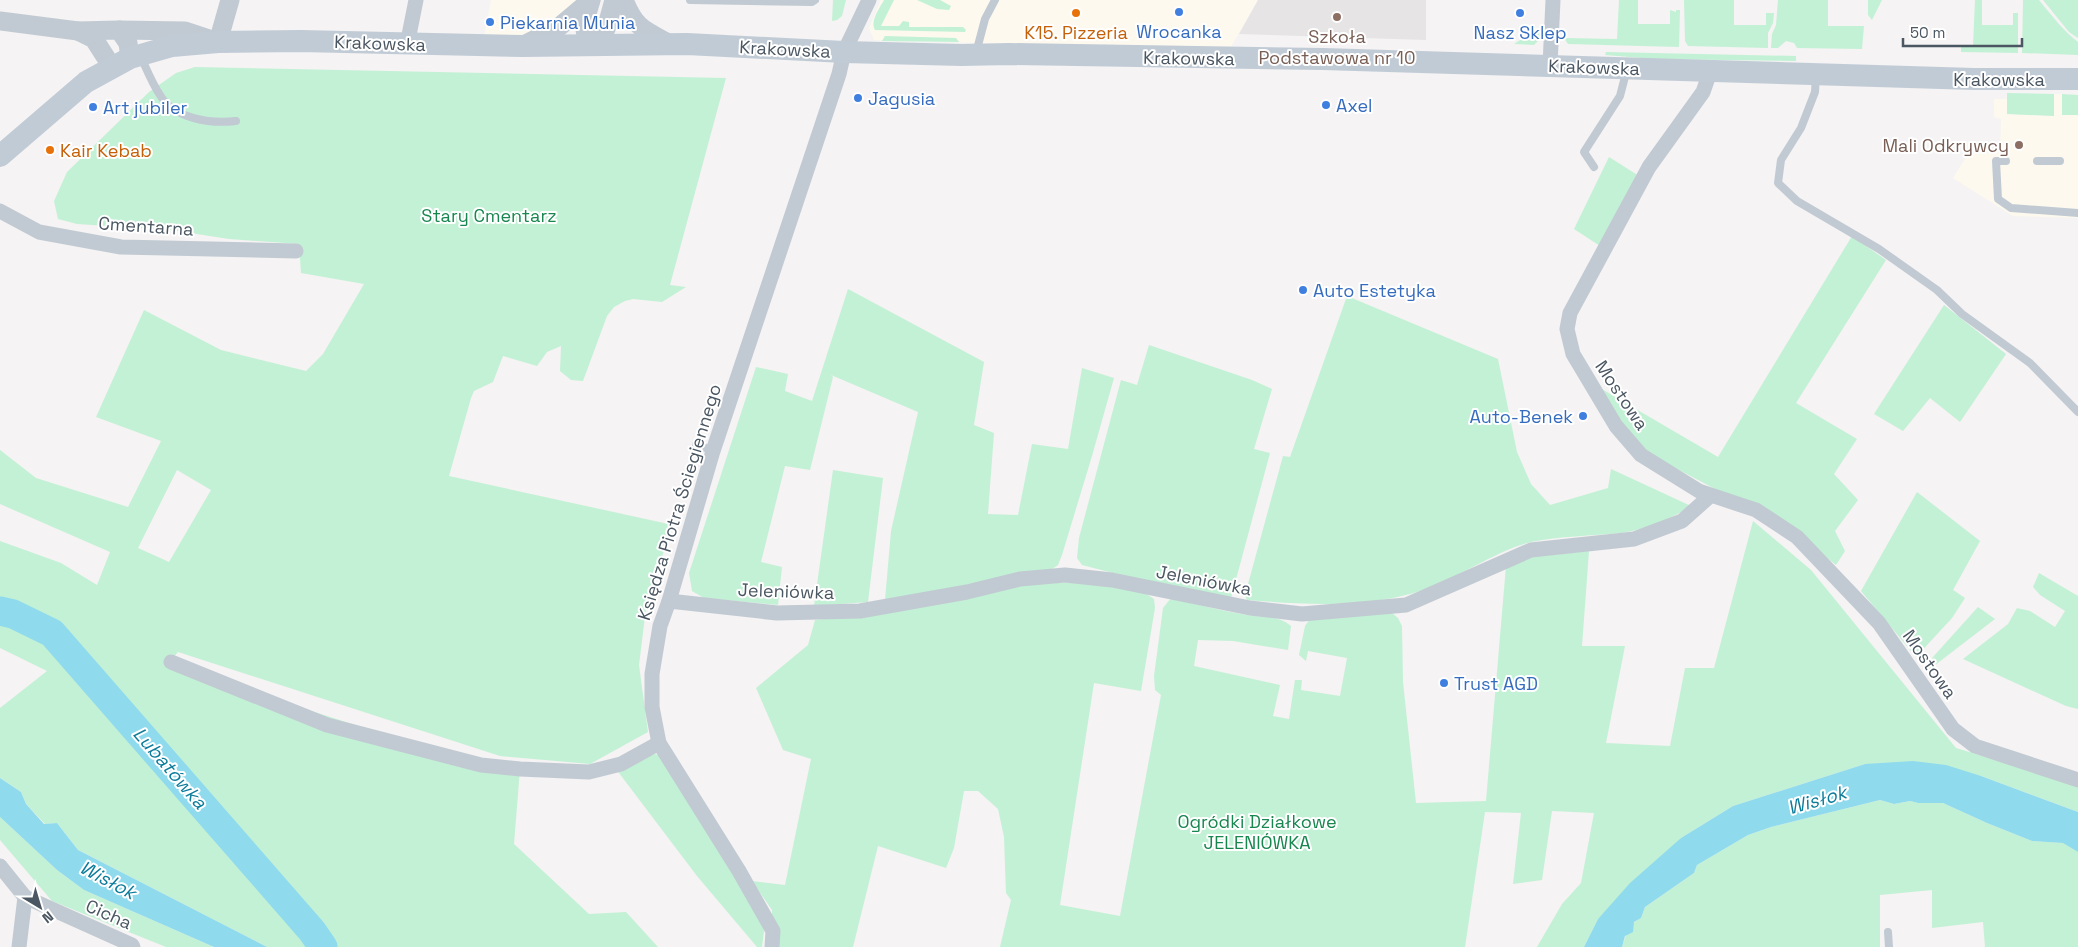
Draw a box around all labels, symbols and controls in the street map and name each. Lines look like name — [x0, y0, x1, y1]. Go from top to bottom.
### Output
marker: Wrocanka — [1173, 6, 1185, 18]
marker: K15. Pizzeria — [1070, 7, 1082, 19]
marker: Nasz Sklep — [1514, 7, 1526, 19]
place label: Piekarnia Munia — [500, 11, 635, 34]
marker: Szkoła Podstawowa nr 10 — [1331, 11, 1343, 23]
scale bar — [1903, 15, 2022, 47]
marker: Piekarnia Munia — [484, 16, 496, 28]
place label: Wrocanka — [1136, 20, 1222, 43]
place label: K15. Pizzeria — [1024, 21, 1128, 44]
place label: Nasz Sklep — [1473, 21, 1567, 44]
text: 50 m — [1910, 23, 1945, 42]
place label: Szkoła Podstawowa nr 10 — [1259, 25, 1415, 69]
street label: Krakowska — [334, 30, 426, 56]
street label: Krakowska — [739, 35, 831, 63]
street label: Krakowska — [1143, 46, 1235, 70]
street label: Krakowska — [1548, 54, 1640, 80]
street label: Krakowska — [1953, 68, 2045, 91]
place label: Jagusia — [868, 87, 935, 110]
marker: Jagusia — [852, 92, 864, 104]
place label: Axel — [1336, 94, 1373, 117]
place label: Art jubiler — [103, 96, 188, 119]
marker: Axel — [1320, 99, 1332, 111]
marker: Art jubiler — [87, 101, 99, 113]
place label: Mali Odkrywcy — [1882, 134, 2009, 157]
place label: Kair Kebab — [60, 139, 152, 162]
marker: Mali Odkrywcy — [2013, 139, 2025, 151]
marker: Kair Kebab — [44, 144, 56, 156]
park label: Stary Cmentarz — [421, 204, 557, 227]
street label: Cmentarna — [98, 211, 194, 241]
place label: Auto Estetyka — [1313, 279, 1436, 302]
marker: Auto Estetyka — [1297, 284, 1309, 296]
street label: Mostowa — [1590, 356, 1654, 434]
street label: Księdza Piotra Ściegiennego — [632, 381, 726, 623]
place label: Auto-Benek — [1469, 405, 1573, 428]
marker: Auto-Benek — [1577, 410, 1589, 422]
street label: Jeleniówka — [1154, 559, 1254, 601]
street label: Jeleniówka — [737, 578, 835, 604]
street label: Mostowa — [1898, 625, 1962, 703]
place label: Trust AGD — [1454, 672, 1538, 695]
marker: Trust AGD — [1438, 677, 1450, 689]
water label: Lubatówka — [128, 722, 212, 814]
water label: Wisłok — [1785, 779, 1852, 820]
park label: Ogródki Działkowe JELENIÓWKA — [1177, 810, 1337, 854]
water label: Wisłok — [76, 855, 143, 906]
north arrow — [15, 882, 65, 932]
street label: Cicha — [82, 894, 136, 934]
text: N — [39, 907, 57, 927]

